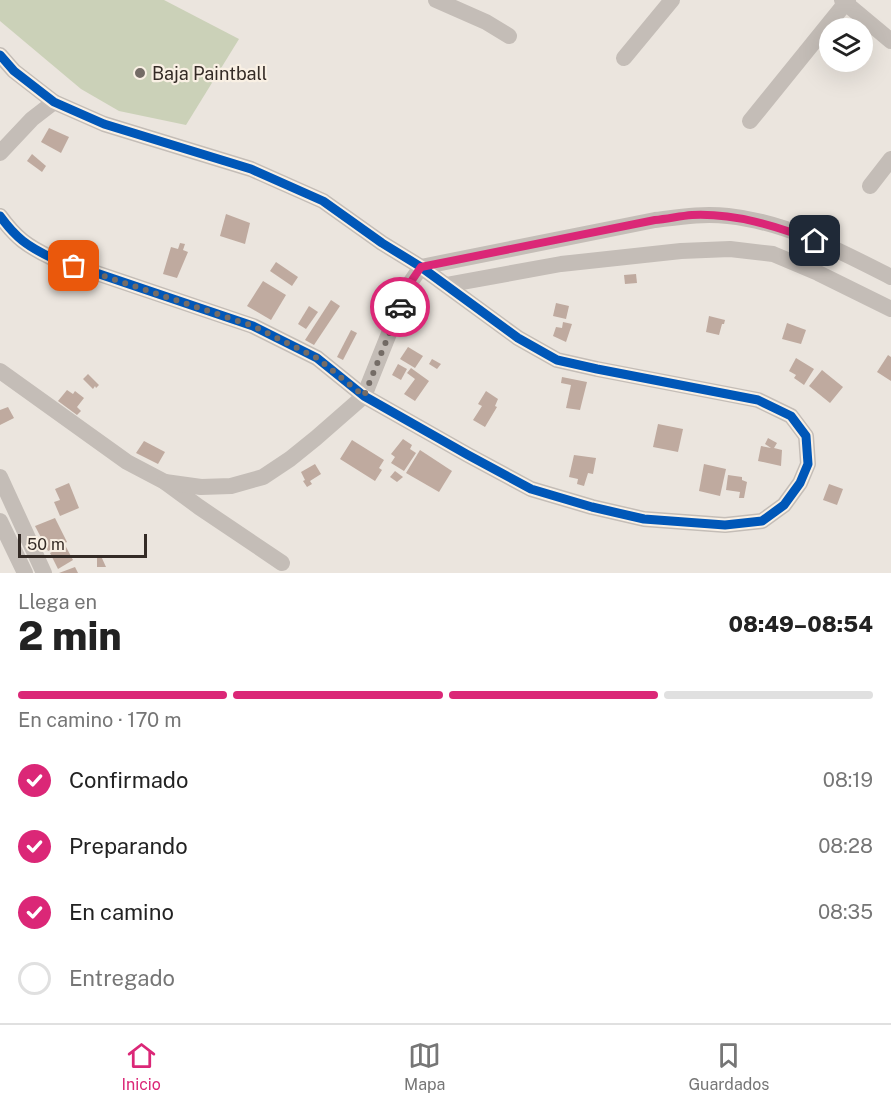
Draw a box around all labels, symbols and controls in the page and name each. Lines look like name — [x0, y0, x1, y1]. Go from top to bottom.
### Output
map controls — [819, 18, 873, 72]
button: layers — [819, 18, 873, 72]
place label: Baja Paintball — [152, 63, 267, 84]
marker: Baja Paintball — [133, 66, 147, 80]
pin — [789, 215, 840, 266]
icon: home — [798, 224, 831, 257]
pin — [48, 240, 99, 291]
icon: bag — [57, 249, 90, 282]
courier — [370, 277, 430, 337]
icon: car — [384, 291, 417, 324]
scale bar — [18, 531, 147, 558]
text: 50 m — [27, 535, 65, 554]
text: Llega en — [18, 590, 97, 614]
text: 08:49–08:54 — [728, 611, 873, 637]
text: 2 min — [18, 613, 122, 659]
text: En camino · 170 m — [18, 708, 182, 732]
icon: check — [18, 764, 51, 797]
text: Confirmado — [69, 767, 188, 793]
text: 08:19 — [823, 768, 873, 792]
icon: check — [18, 830, 51, 863]
text: Preparando — [69, 833, 188, 859]
text: 08:28 — [818, 834, 873, 858]
icon: check — [18, 896, 51, 929]
text: En camino — [69, 899, 174, 925]
text: 08:35 — [818, 900, 873, 924]
text: Entregado — [69, 965, 175, 991]
tab: Inicio — [122, 1039, 161, 1094]
tab: Mapa — [404, 1039, 445, 1094]
tab: Guardados — [688, 1039, 769, 1094]

